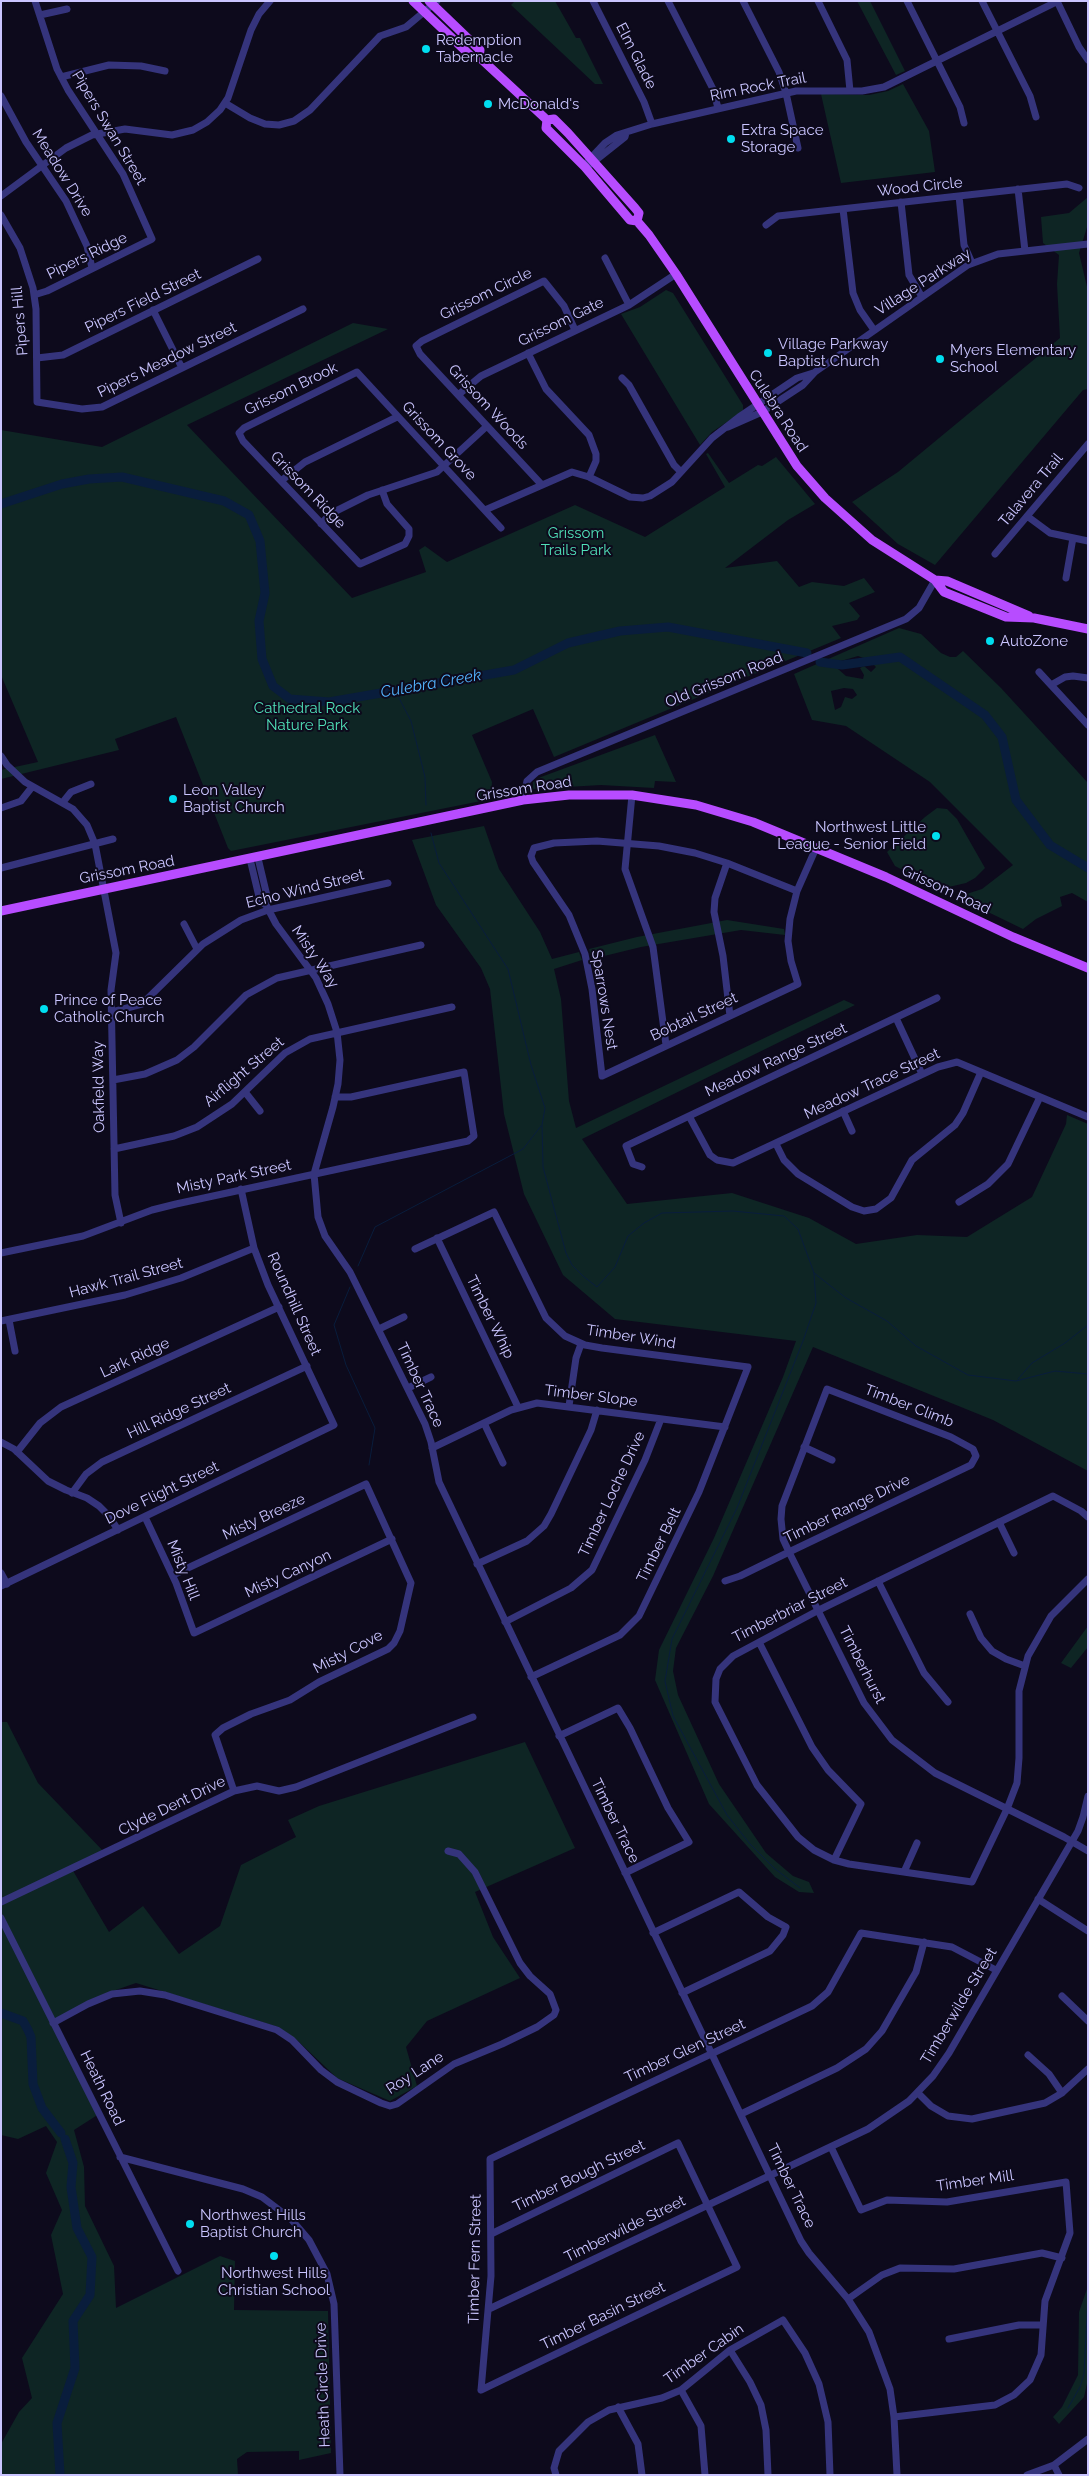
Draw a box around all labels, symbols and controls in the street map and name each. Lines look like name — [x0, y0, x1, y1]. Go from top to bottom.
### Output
street label: Elm Glade — [612, 20, 660, 92]
place label: Redemption Tabernacle — [436, 31, 521, 66]
marker: Redemption Tabernacle — [420, 43, 432, 55]
street label: Pipers Swan Street — [68, 68, 150, 188]
street label: Rim Rock Trail — [708, 69, 808, 105]
place label: McDonald's — [498, 95, 579, 113]
marker: McDonald's — [482, 98, 494, 110]
place label: Extra Space Storage — [741, 121, 823, 156]
street label: Meadow Drive — [28, 126, 96, 220]
marker: Extra Space Storage — [725, 133, 737, 145]
street label: Wood Circle — [877, 174, 963, 200]
street label: Pipers Ridge — [44, 229, 130, 283]
street label: Village Parkway — [872, 244, 974, 320]
street label: Grissom Circle — [437, 264, 535, 324]
street label: Pipers Field Street — [82, 265, 204, 337]
street label: Pipers Hill — [8, 286, 32, 356]
street label: Grissom Gate — [515, 294, 607, 350]
street label: Pipers Meadow Street — [94, 318, 240, 402]
place label: Village Parkway Baptist Church — [778, 335, 888, 370]
place label: Myers Elementary School — [950, 341, 1076, 376]
marker: Village Parkway Baptist Church — [762, 347, 774, 359]
marker: Myers Elementary School — [934, 353, 946, 365]
street label: Grissom Brook — [242, 359, 340, 419]
street label: Grissom Woods — [444, 361, 532, 453]
street label: Culebra Road — [745, 366, 811, 456]
street label: Grissom Grove — [398, 398, 480, 484]
street label: Grissom Ridge — [267, 448, 349, 532]
street label: Talavera Trail — [995, 450, 1067, 530]
park label: Grissom Trails Park — [541, 524, 611, 559]
place label: AutoZone — [1000, 632, 1068, 650]
marker: AutoZone — [984, 635, 996, 647]
street label: Old Grissom Road — [663, 648, 785, 712]
water label: Culebra Creek — [379, 666, 483, 702]
park label: Cathedral Rock Nature Park — [254, 699, 360, 734]
street label: Grissom Road — [475, 773, 573, 805]
place label: Leon Valley Baptist Church — [183, 781, 285, 816]
marker: Leon Valley Baptist Church — [167, 793, 179, 805]
place label: Northwest Little League - Senior Field — [777, 818, 926, 853]
marker: Northwest Little League - Senior Field — [930, 830, 942, 842]
street label: Grissom Road — [78, 852, 176, 888]
street label: Grissom Road — [899, 861, 993, 919]
street label: Echo Wind Street — [244, 866, 366, 912]
street label: Misty Way — [288, 922, 342, 992]
street label: Sparrows Nest — [587, 949, 621, 1051]
street label: Bobtail Street — [648, 989, 740, 1045]
place label: Prince of Peace Catholic Church — [54, 991, 164, 1026]
marker: Prince of Peace Catholic Church — [38, 1003, 50, 1015]
street label: Meadow Range Street — [702, 1019, 850, 1101]
street label: Airflight Street — [200, 1033, 288, 1111]
street label: Oakfield Way — [89, 1041, 109, 1133]
street label: Meadow Trace Street — [801, 1045, 943, 1123]
street label: Misty Park Street — [175, 1156, 293, 1198]
street label: Roundhill Street — [263, 1250, 325, 1358]
street label: Hawk Trail Street — [67, 1254, 185, 1302]
street label: Timber Whip — [462, 1272, 518, 1362]
street label: Timber Wind — [585, 1321, 677, 1353]
street label: Lark Ridge — [98, 1334, 172, 1382]
street label: Timber Trace — [393, 1340, 447, 1430]
street label: Hill Ridge Street — [124, 1379, 234, 1443]
street label: Timber Slope — [543, 1381, 639, 1411]
street label: Timber Climb — [862, 1381, 956, 1431]
street label: Timber Loche Drive — [575, 1428, 649, 1560]
street label: Dove Flight Street — [102, 1458, 222, 1528]
street label: Timber Range Drive — [781, 1471, 913, 1547]
street label: Misty Breeze — [220, 1490, 308, 1544]
street label: Timber Belt — [633, 1505, 685, 1585]
street label: Misty Hill — [163, 1537, 203, 1603]
street label: Misty Canyon — [242, 1546, 334, 1602]
street label: Timberbriar Street — [730, 1573, 850, 1647]
street label: Timberhurst — [835, 1623, 889, 1707]
street label: Misty Cove — [310, 1626, 386, 1678]
street label: Clyde Dent Drive — [116, 1772, 228, 1840]
street label: Timber Trace — [587, 1776, 643, 1866]
street label: Timberwilde Street — [917, 1945, 1001, 2067]
street label: Timber Glen Street — [622, 2015, 748, 2087]
street label: Heath Road — [76, 2047, 128, 2129]
street label: Roy Lane — [383, 2048, 447, 2098]
street label: Timber Bough Street — [510, 2136, 648, 2216]
street label: Timber Trace — [763, 2141, 819, 2231]
street label: Timber Mill — [935, 2167, 1015, 2195]
street label: Timberwilde Street — [561, 2192, 689, 2266]
street label: Timber Fern Street — [465, 2194, 485, 2324]
place label: Northwest Hills Baptist Church — [200, 2206, 306, 2241]
marker: Northwest Hills Baptist Church — [184, 2218, 196, 2230]
marker: Northwest Hills Christian School — [268, 2250, 280, 2262]
place label: Northwest Hills Christian School — [218, 2264, 330, 2299]
street label: Timber Basin Street — [538, 2278, 668, 2354]
street label: Timber Cabin — [661, 2320, 747, 2388]
street label: Heath Circle Drive — [312, 2322, 334, 2448]

